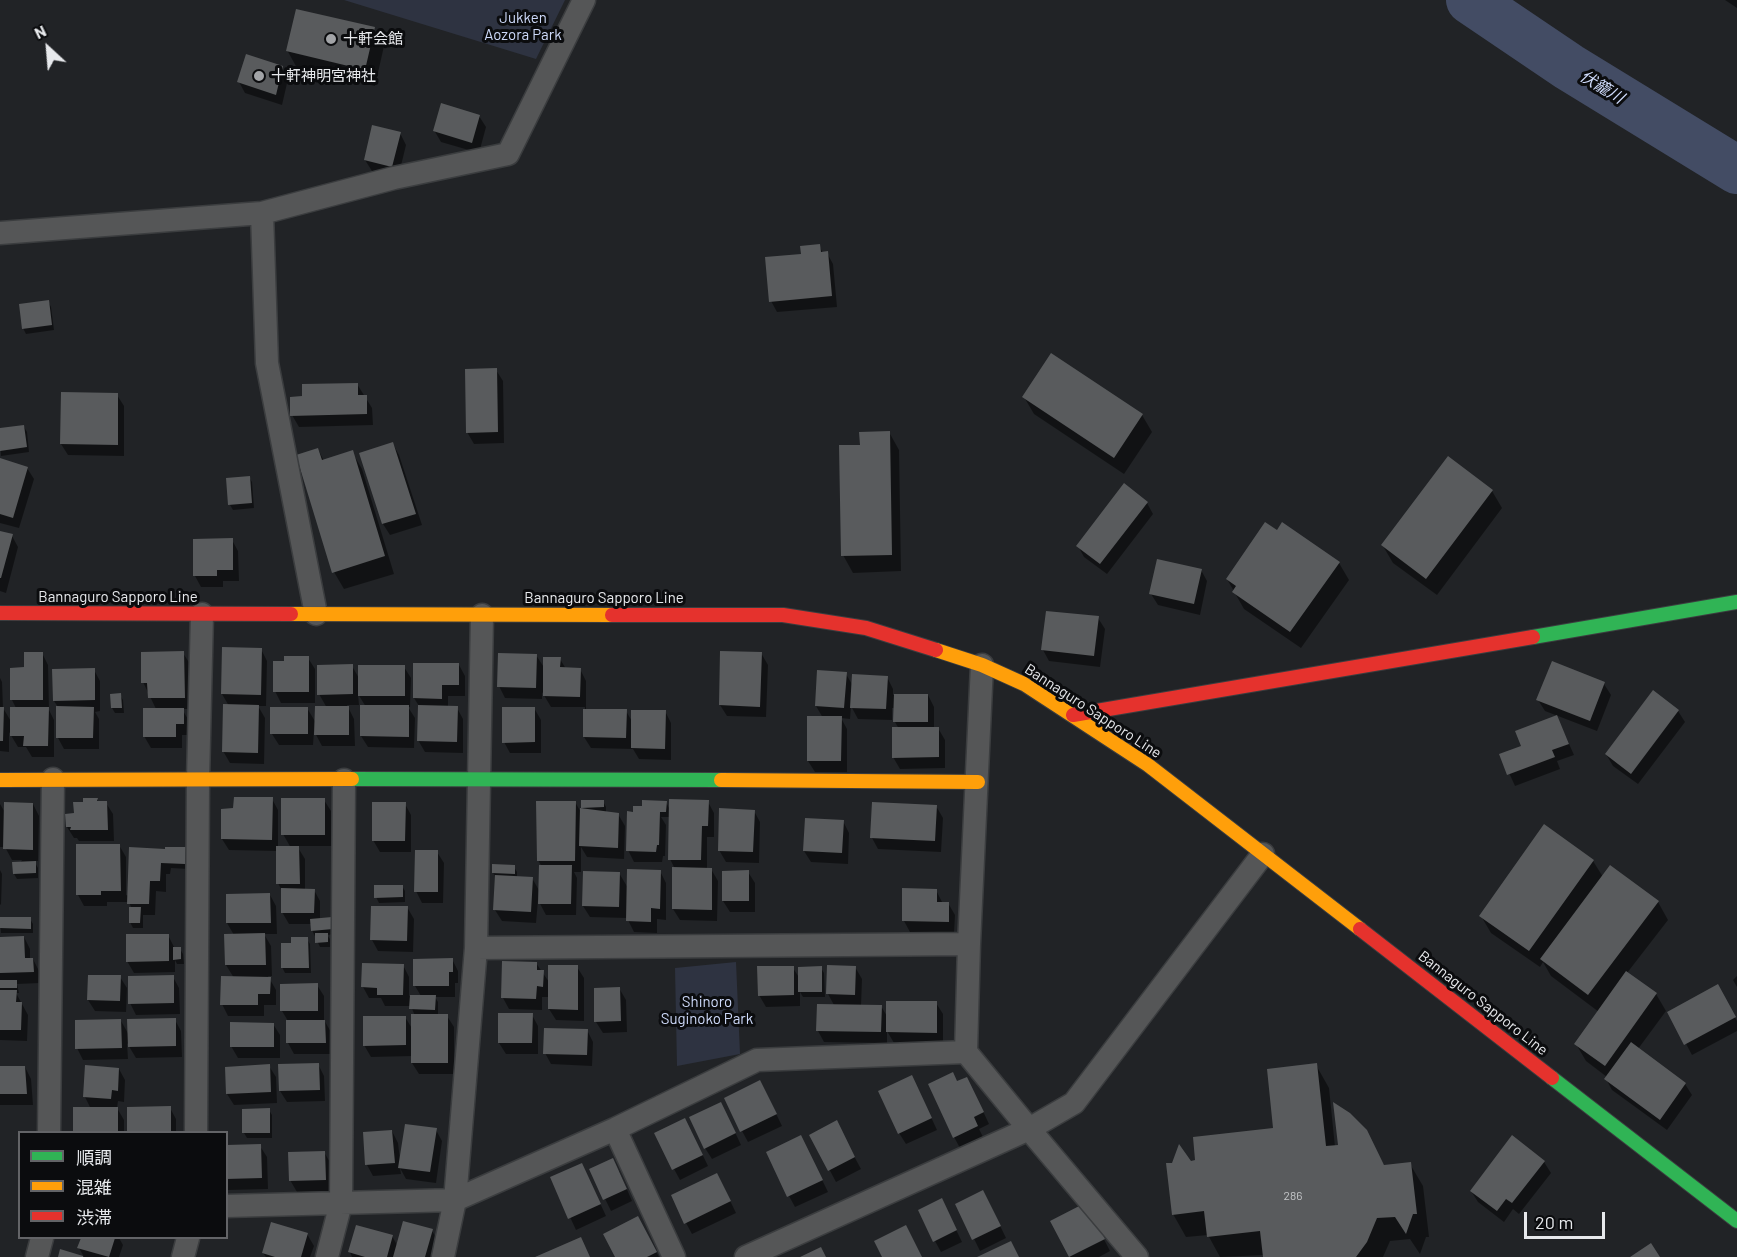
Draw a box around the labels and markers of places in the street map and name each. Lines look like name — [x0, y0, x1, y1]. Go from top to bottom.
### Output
place label: 十軒会館 — [343, 30, 403, 48]
marker: 十軒会館 — [324, 32, 338, 46]
place label: 十軒神明宮神社 — [271, 67, 376, 85]
marker: 十軒神明宮神社 — [252, 69, 266, 83]

